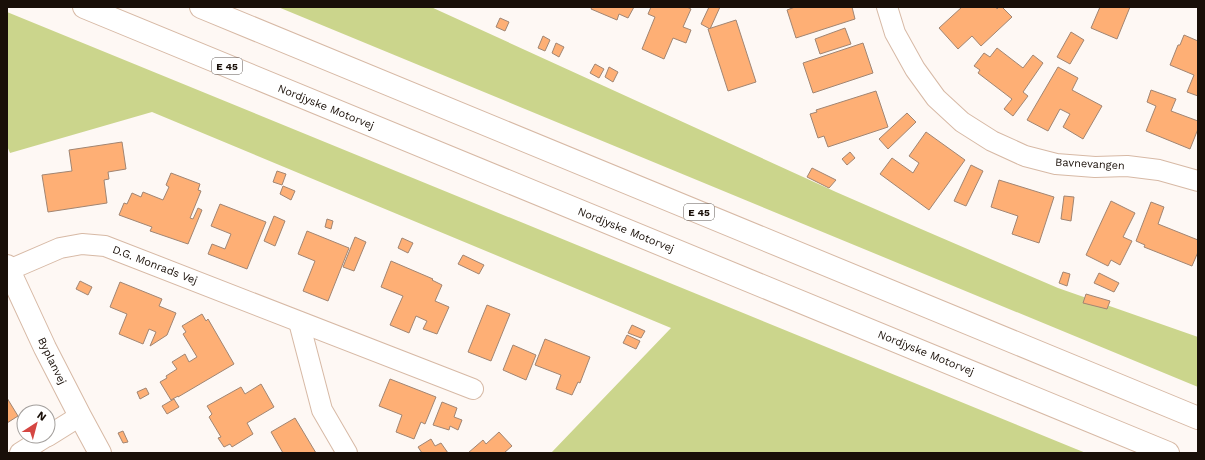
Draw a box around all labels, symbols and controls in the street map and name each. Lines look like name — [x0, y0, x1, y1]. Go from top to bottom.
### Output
road number: E 45 — [212, 58, 242, 74]
street label: Nordjyske Motorvej — [276, 82, 376, 132]
street label: Bavnevangen — [1055, 156, 1125, 172]
road number: E 45 — [684, 204, 714, 220]
street label: Nordjyske Motorvej — [576, 205, 676, 255]
street label: D.G. Monrads Vej — [111, 243, 199, 287]
street label: Nordjyske Motorvej — [876, 328, 976, 378]
street label: Byplanvej — [35, 335, 69, 387]
north arrow — [16, 404, 56, 444]
text: N — [34, 409, 49, 424]

